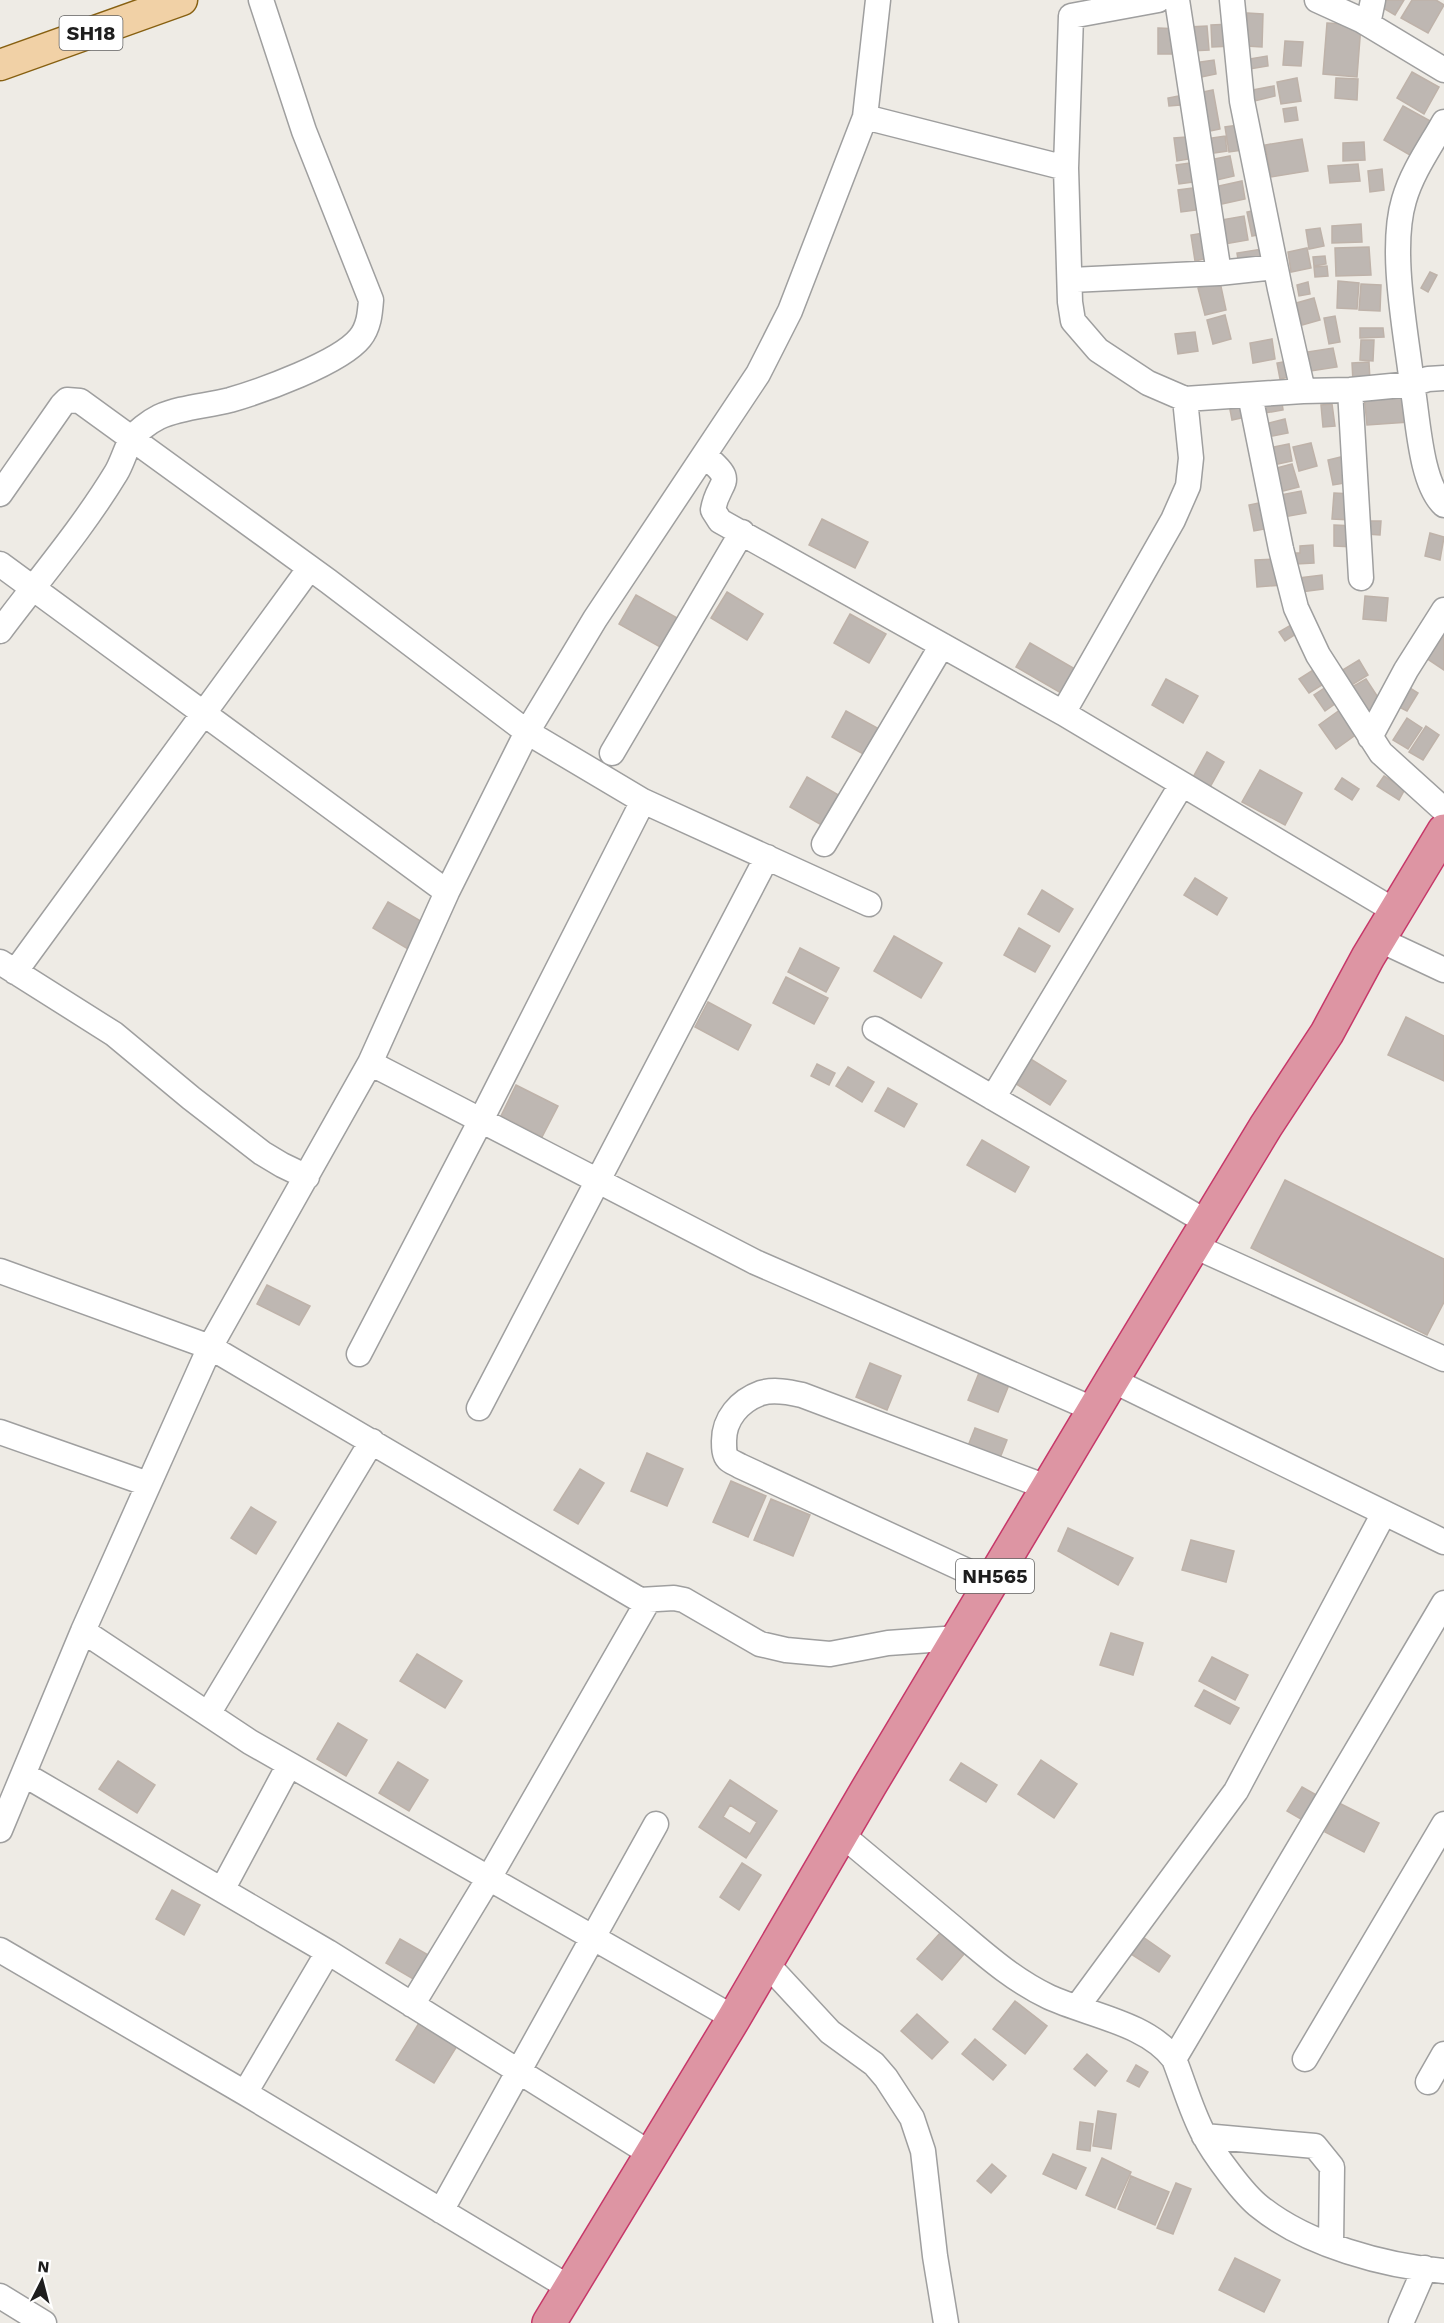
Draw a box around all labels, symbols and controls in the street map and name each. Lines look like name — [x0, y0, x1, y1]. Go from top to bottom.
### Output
road number: SH18 — [60, 16, 122, 50]
road number: NH565 — [956, 1559, 1034, 1593]
north arrow — [12, 2251, 72, 2311]
text: N — [37, 2257, 50, 2277]

